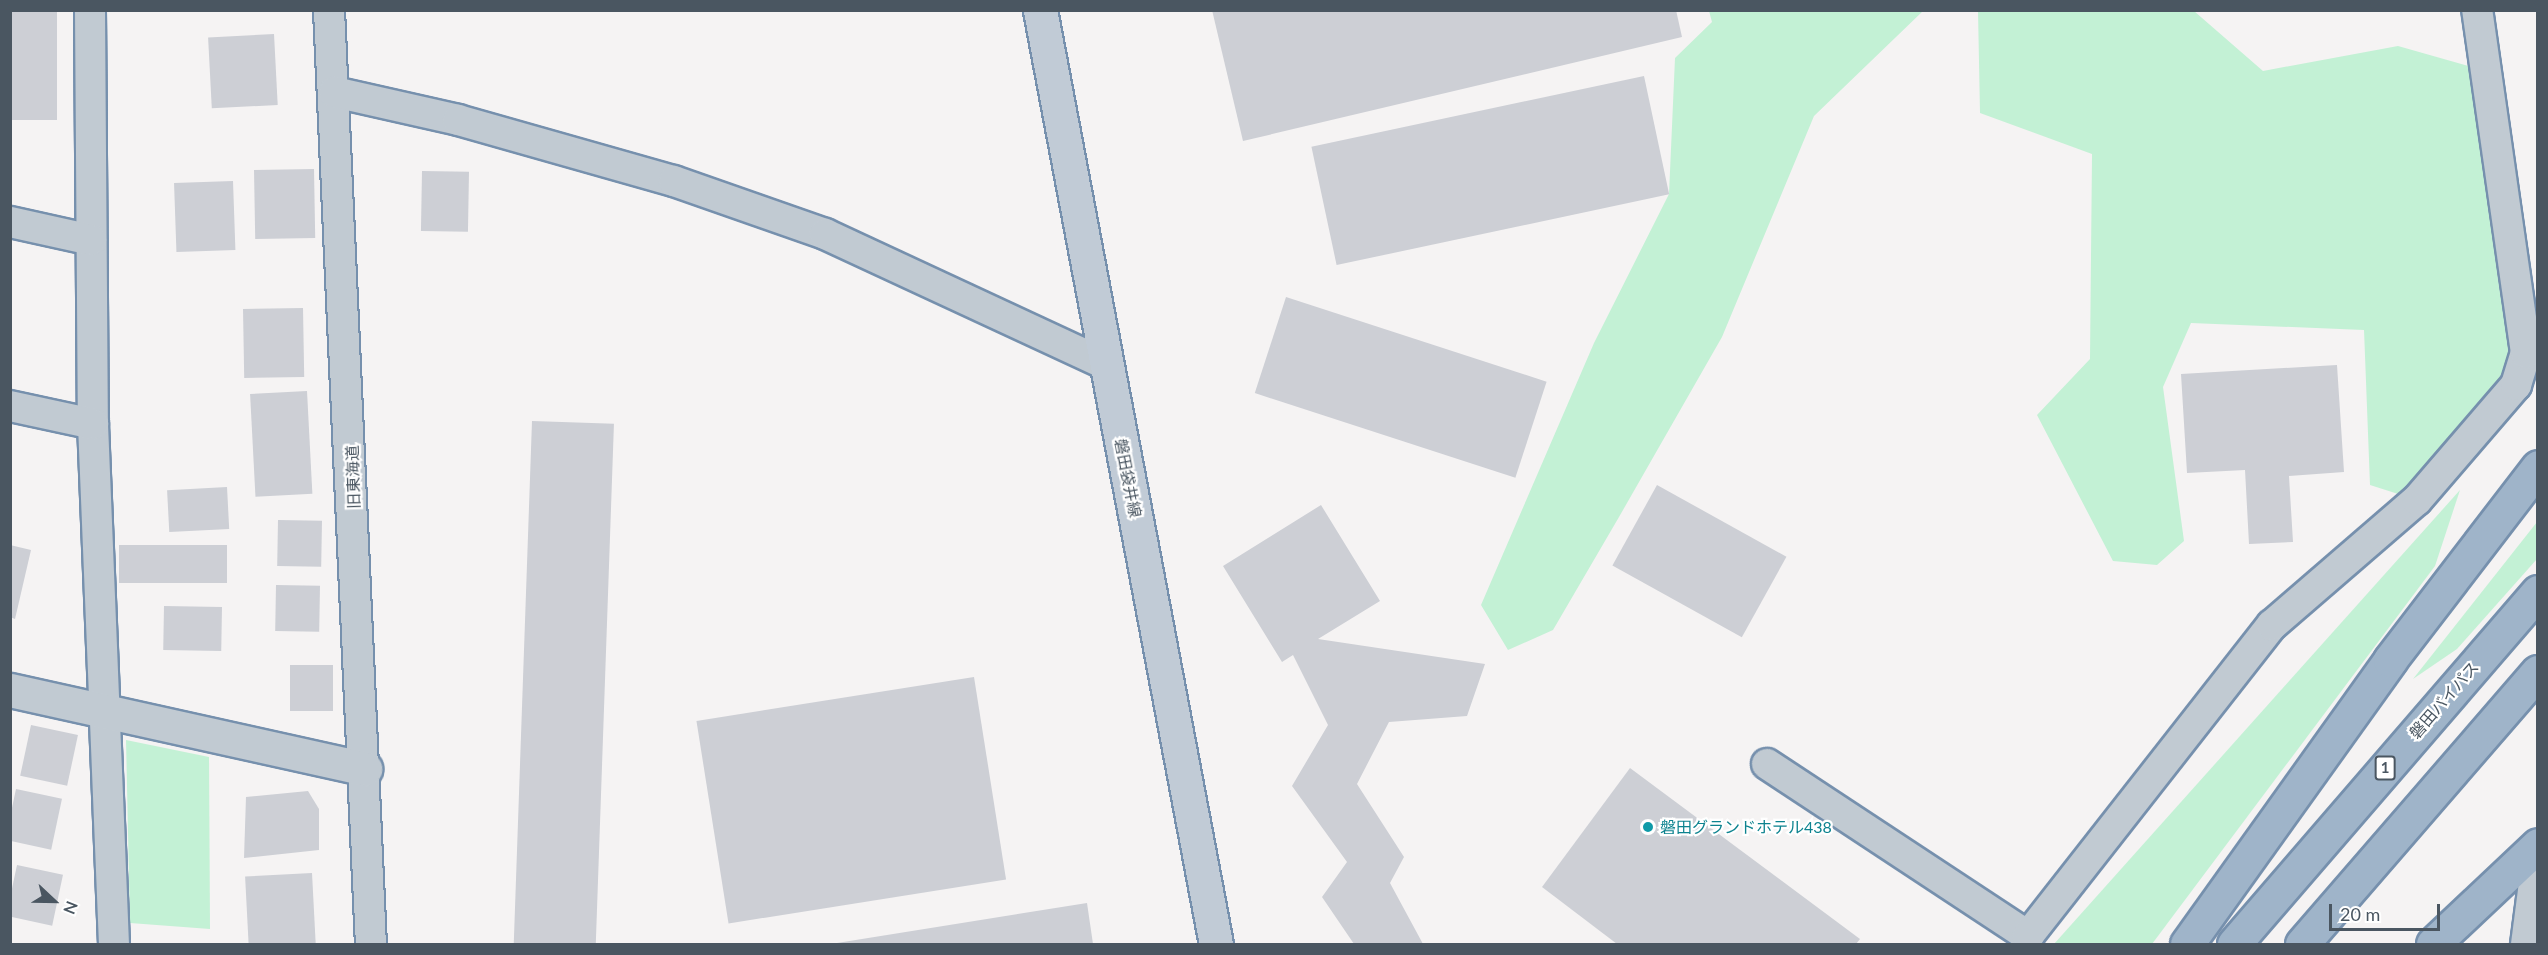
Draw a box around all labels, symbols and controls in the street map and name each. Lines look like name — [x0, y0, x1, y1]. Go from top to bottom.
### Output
street label: 磐田袋井線 — [1111, 437, 1145, 519]
street label: 旧東海道 — [342, 445, 364, 509]
street label: 磐田バイパス — [2405, 657, 2483, 743]
road number: 1 — [2374, 756, 2396, 780]
place label: 磐田グランドホテル438 — [1660, 817, 1832, 837]
marker: 磐田グランドホテル438 — [1641, 820, 1655, 834]
north arrow — [24, 871, 84, 931]
scale bar — [2332, 892, 2443, 930]
text: N — [60, 899, 82, 917]
text: 20 m — [2340, 903, 2380, 925]

